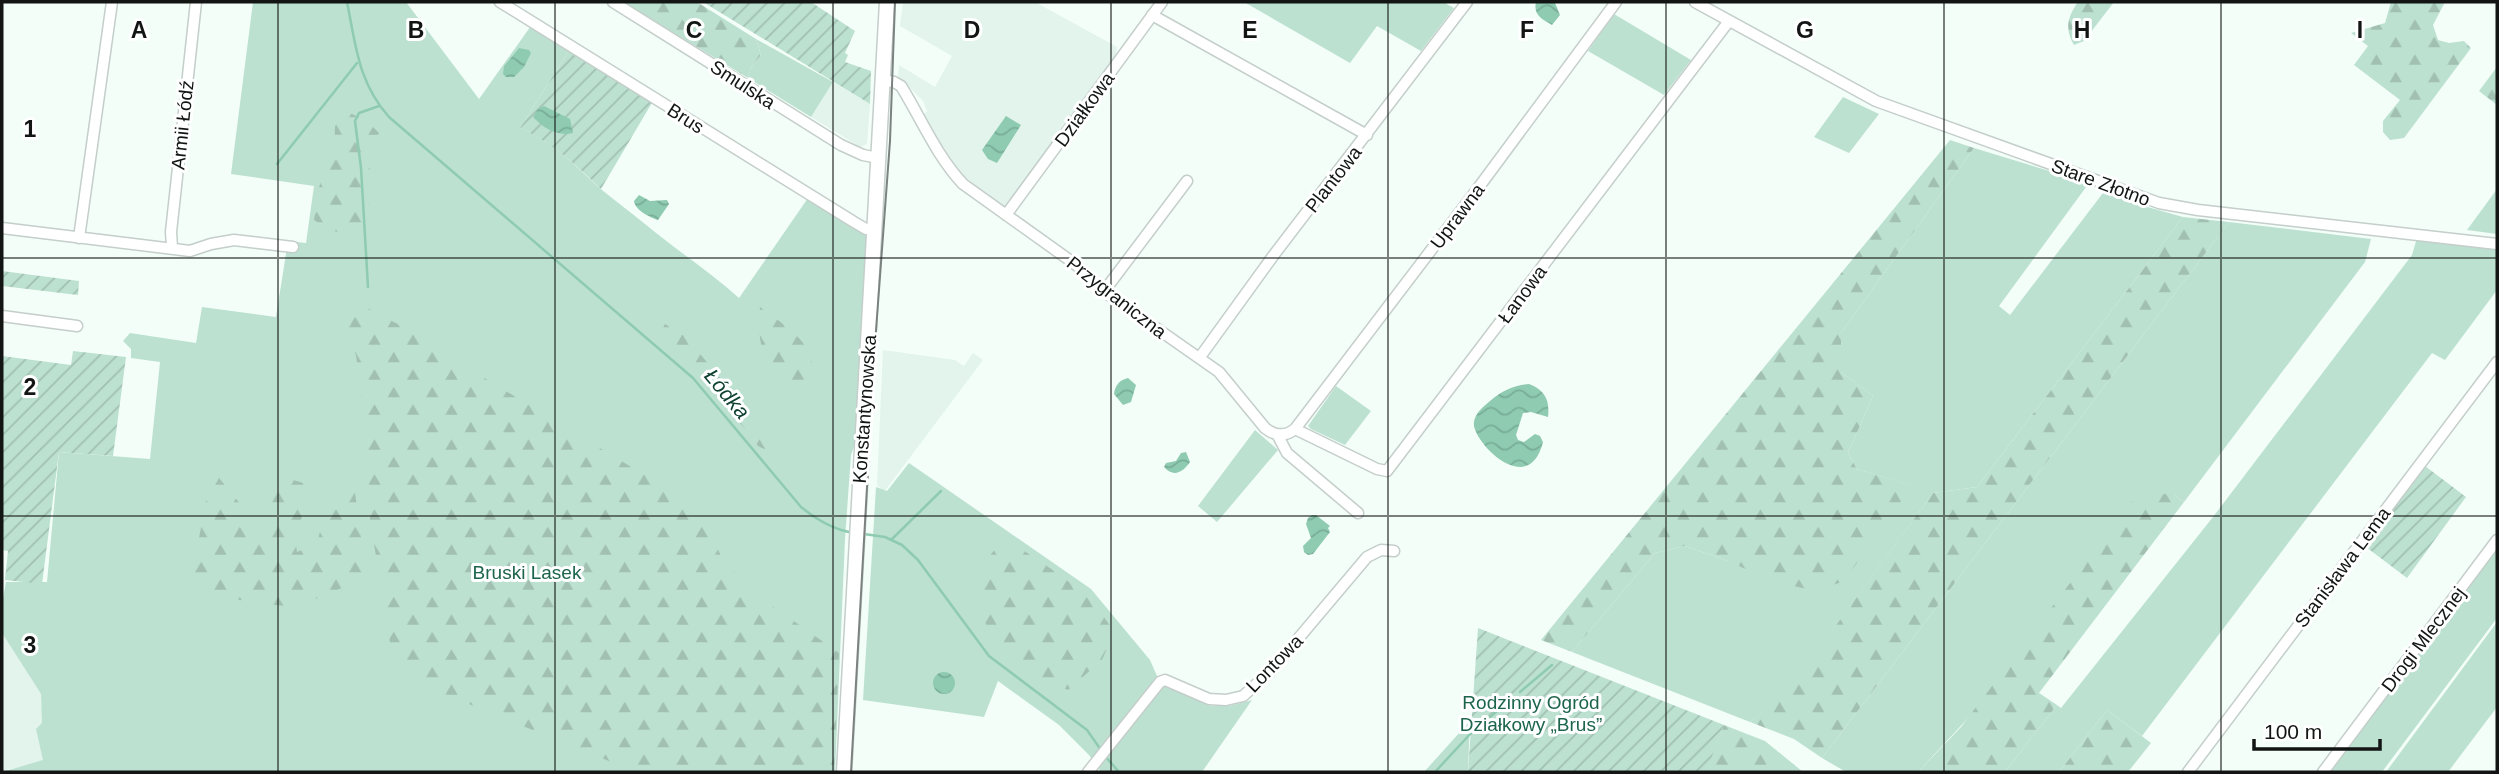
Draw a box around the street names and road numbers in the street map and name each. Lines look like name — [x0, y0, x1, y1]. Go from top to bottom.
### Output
street label: Smulska — [706, 56, 779, 113]
street label: Działkowa — [1050, 68, 1119, 150]
street label: Armii Łódź — [167, 79, 198, 171]
street label: Brus — [664, 99, 708, 138]
street label: Plantowa — [1301, 142, 1366, 217]
street label: Stare Złotno — [2049, 155, 2153, 210]
street label: Uprawna — [1426, 179, 1489, 253]
street label: Przygraniczna — [1063, 252, 1171, 343]
street label: Łanowa — [1494, 261, 1551, 327]
street label: Konstantynowska — [849, 334, 880, 484]
street label: Stanisława Lema — [2290, 503, 2395, 631]
street label: Drogi Mlecznej — [2377, 583, 2470, 696]
street label: Lontowa — [1242, 630, 1307, 696]

